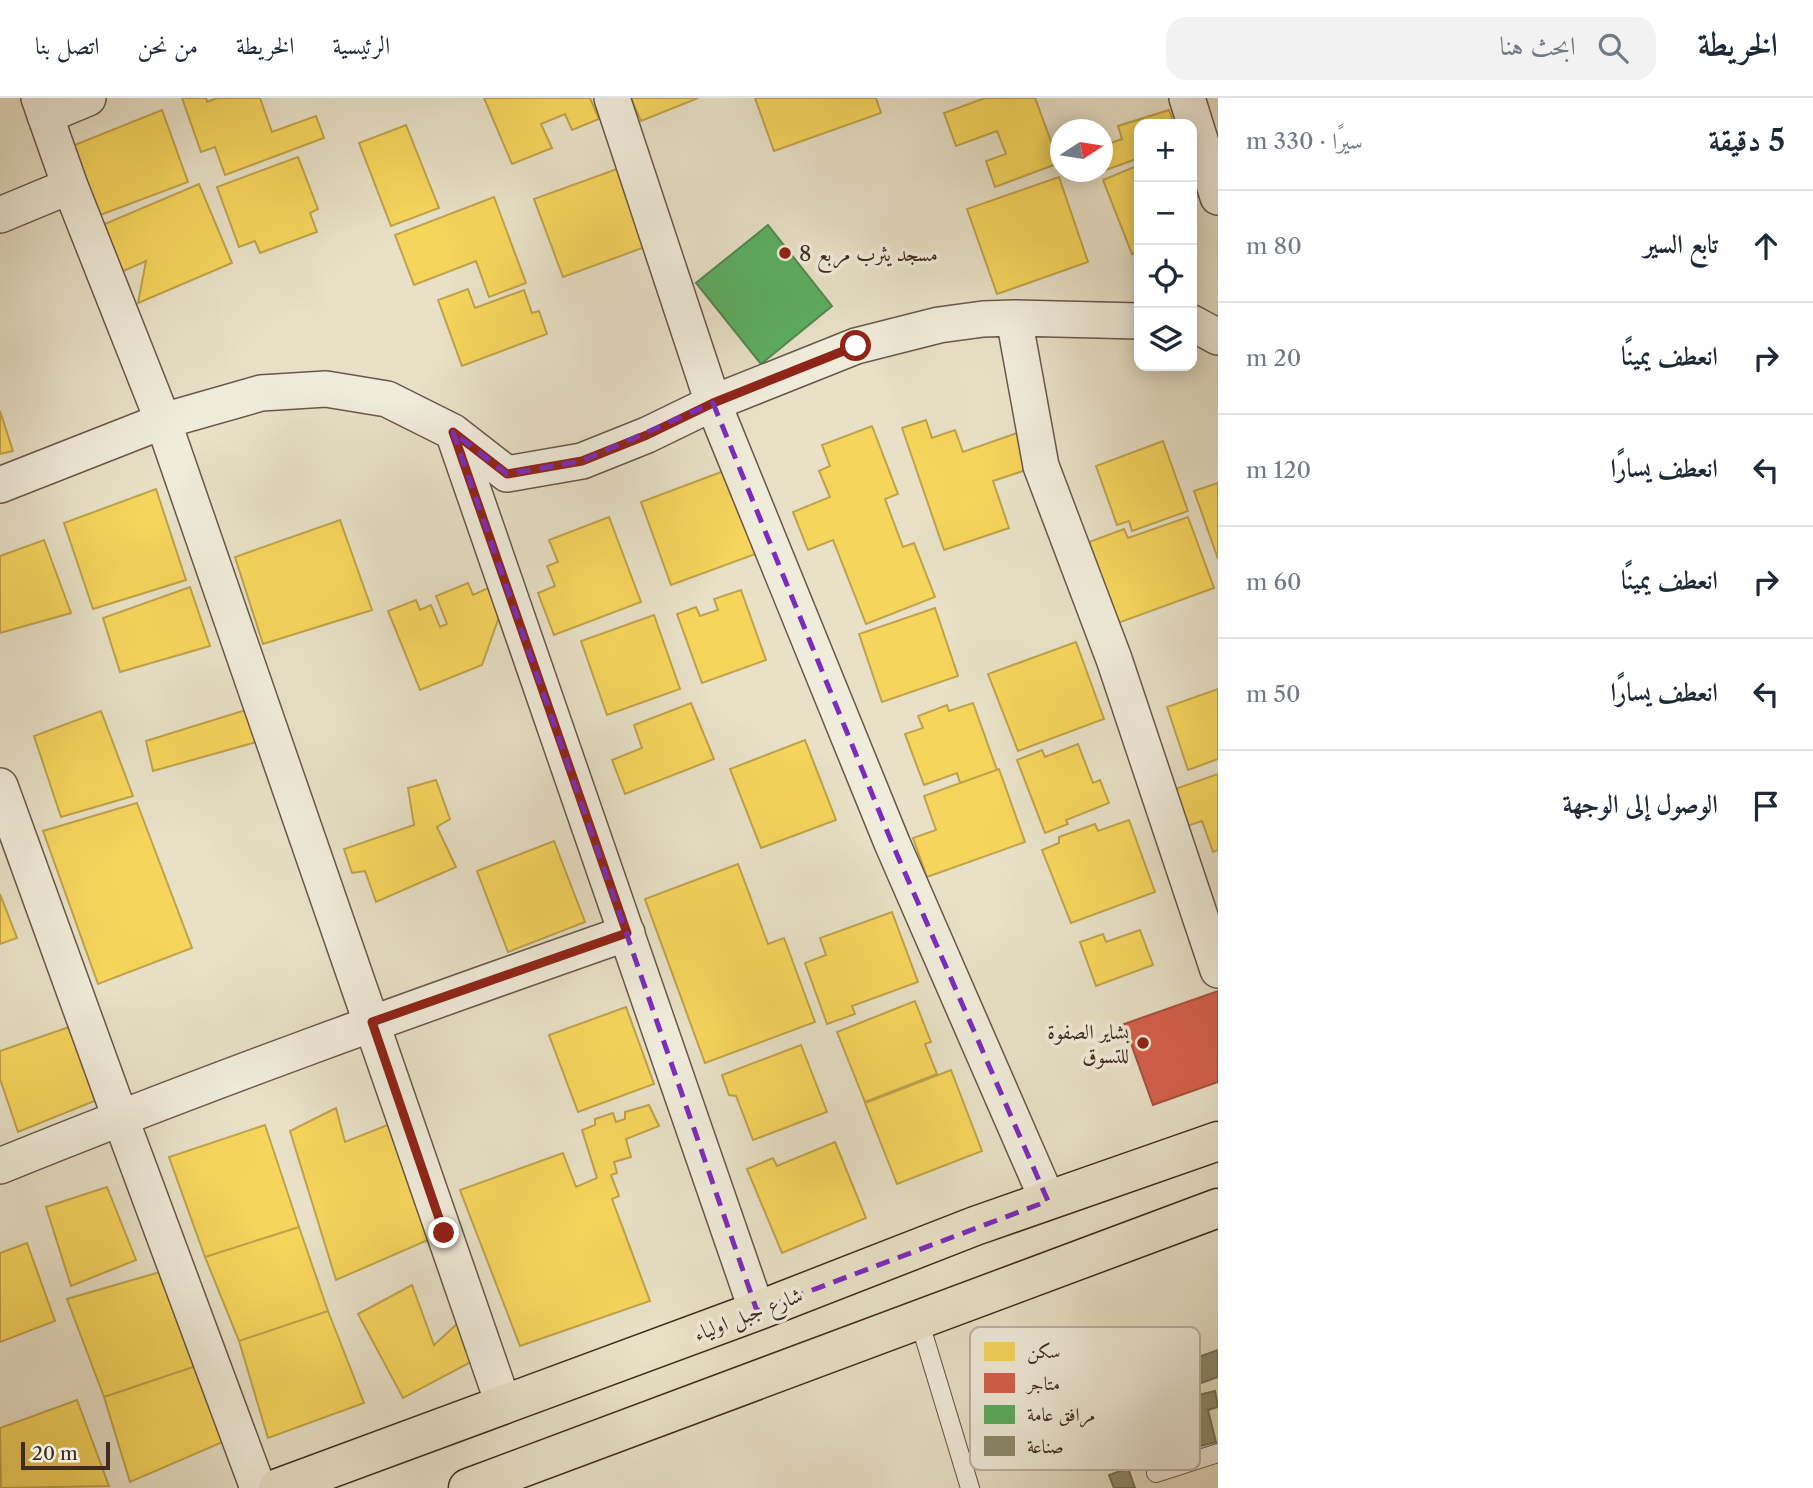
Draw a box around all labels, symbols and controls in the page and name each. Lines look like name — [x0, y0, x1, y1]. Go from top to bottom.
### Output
search box — [1166, 17, 1656, 80]
text: الخريطة — [1698, 24, 1778, 65]
icon: search — [1594, 29, 1632, 67]
text: ابحث هنا — [1499, 30, 1576, 62]
text: اتصل بنا — [35, 31, 99, 60]
text: من نحن — [137, 31, 198, 60]
text: الخريطة — [236, 31, 294, 60]
text: الرئيسية — [332, 31, 390, 60]
north arrow — [1050, 119, 1113, 182]
map controls — [1134, 119, 1197, 371]
button: + — [1134, 119, 1197, 182]
text: 5 دقيقة — [1709, 122, 1785, 159]
text: سيرًا · 330 m — [1246, 127, 1363, 155]
button: − — [1134, 182, 1197, 245]
icon: ahead — [1747, 227, 1785, 265]
text: تابع السير — [1644, 228, 1718, 260]
text: 80 m — [1246, 232, 1302, 260]
place label: مسجد يثرب مربع 8 — [799, 241, 938, 273]
marker: مسجد يثرب مربع 8 — [777, 245, 793, 261]
button: locate — [1134, 245, 1197, 308]
button: layers — [1134, 308, 1197, 371]
route start — [840, 330, 871, 361]
icon: right — [1747, 339, 1785, 377]
text: انعطف يمينًا — [1621, 340, 1718, 372]
text: 20 m — [1246, 344, 1301, 372]
icon: left — [1747, 451, 1785, 489]
text: انعطف يسارًا — [1610, 452, 1718, 484]
text: 120 m — [1246, 456, 1311, 484]
icon: right — [1747, 563, 1785, 601]
text: انعطف يمينًا — [1621, 564, 1718, 596]
text: 60 m — [1246, 568, 1302, 596]
icon: left — [1747, 675, 1785, 713]
text: انعطف يسارًا — [1610, 676, 1718, 708]
text: 50 m — [1246, 680, 1301, 708]
icon: arrive — [1747, 787, 1785, 825]
text: الوصول إلى الوجهة — [1563, 788, 1718, 820]
place label: بشاير الصفوة للتسوق — [1047, 1019, 1129, 1069]
marker: بشاير الصفوة للتسوق — [1135, 1035, 1151, 1051]
route end — [428, 1217, 459, 1248]
street label: شارع جبل اولياء — [690, 1282, 808, 1352]
legend — [970, 1327, 1200, 1470]
text: سكن — [1027, 1340, 1061, 1365]
text: متاجر — [1025, 1372, 1060, 1395]
text: مرافق عامة — [1027, 1403, 1095, 1428]
text: صناعة — [1027, 1435, 1064, 1458]
scale bar — [21, 1439, 110, 1471]
text: 20 m — [32, 1442, 78, 1465]

